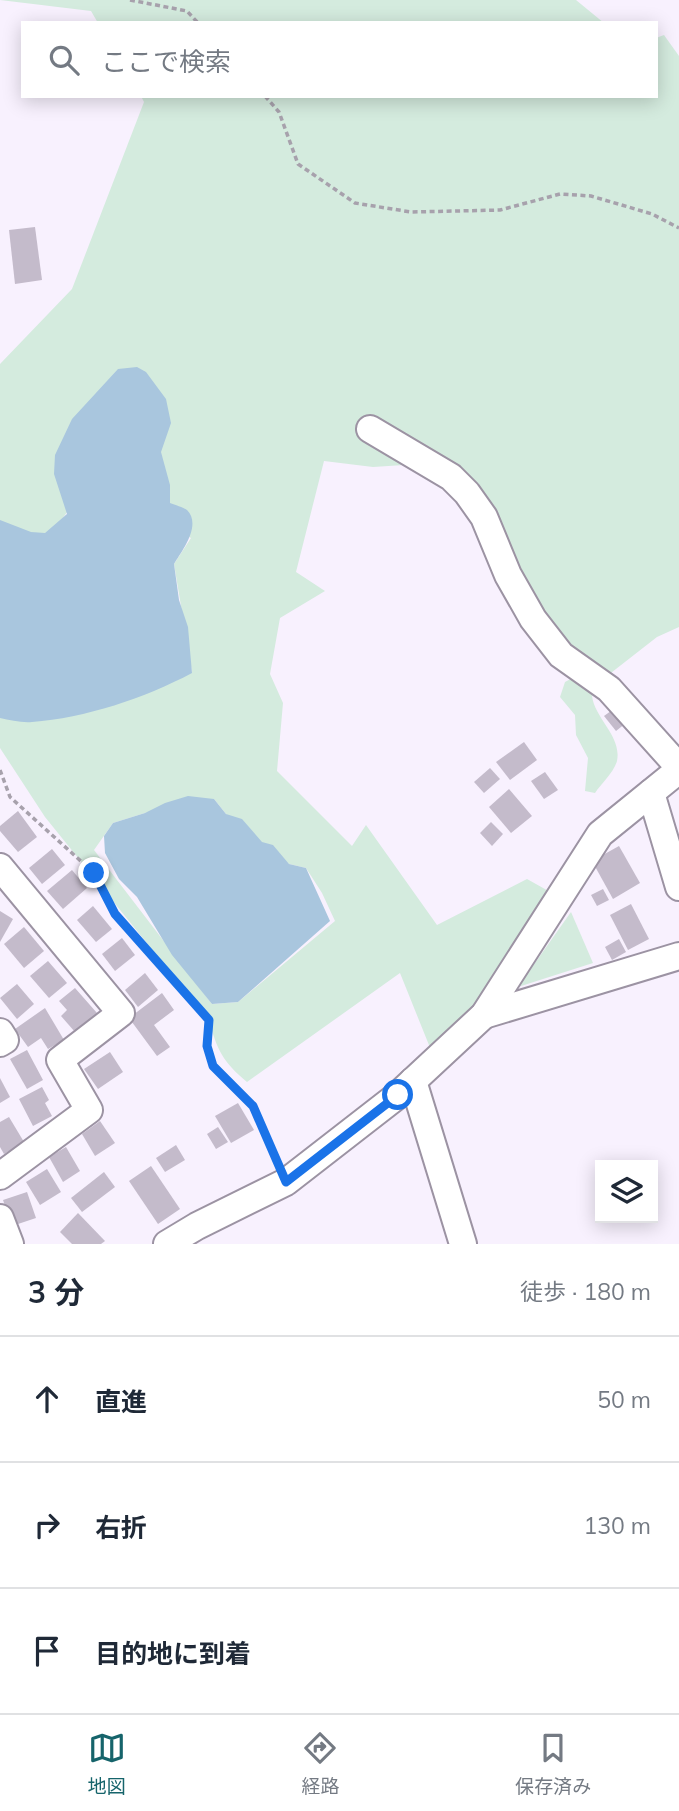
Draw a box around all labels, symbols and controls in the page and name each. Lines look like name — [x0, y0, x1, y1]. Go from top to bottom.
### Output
search box — [21, 21, 658, 98]
icon: search — [45, 41, 83, 79]
text: ここで検索 — [101, 45, 231, 78]
route end — [78, 857, 109, 888]
route start — [382, 1079, 413, 1110]
map controls — [595, 1160, 658, 1223]
button: layers — [595, 1160, 658, 1223]
text: 3 分 — [28, 1273, 84, 1311]
text: 徒歩 · 180 m — [520, 1277, 651, 1306]
icon: ahead — [28, 1380, 66, 1418]
text: 直進 — [95, 1385, 147, 1418]
text: 50 m — [597, 1385, 651, 1414]
icon: right — [28, 1506, 66, 1544]
text: 右折 — [95, 1511, 147, 1544]
text: 130 m — [583, 1511, 651, 1540]
icon: arrive — [28, 1632, 66, 1670]
text: 目的地に到着 — [95, 1637, 251, 1670]
tab: 地図 — [88, 1729, 126, 1798]
tab: 経路 — [301, 1729, 339, 1798]
tab: 保存済み — [515, 1729, 591, 1798]

